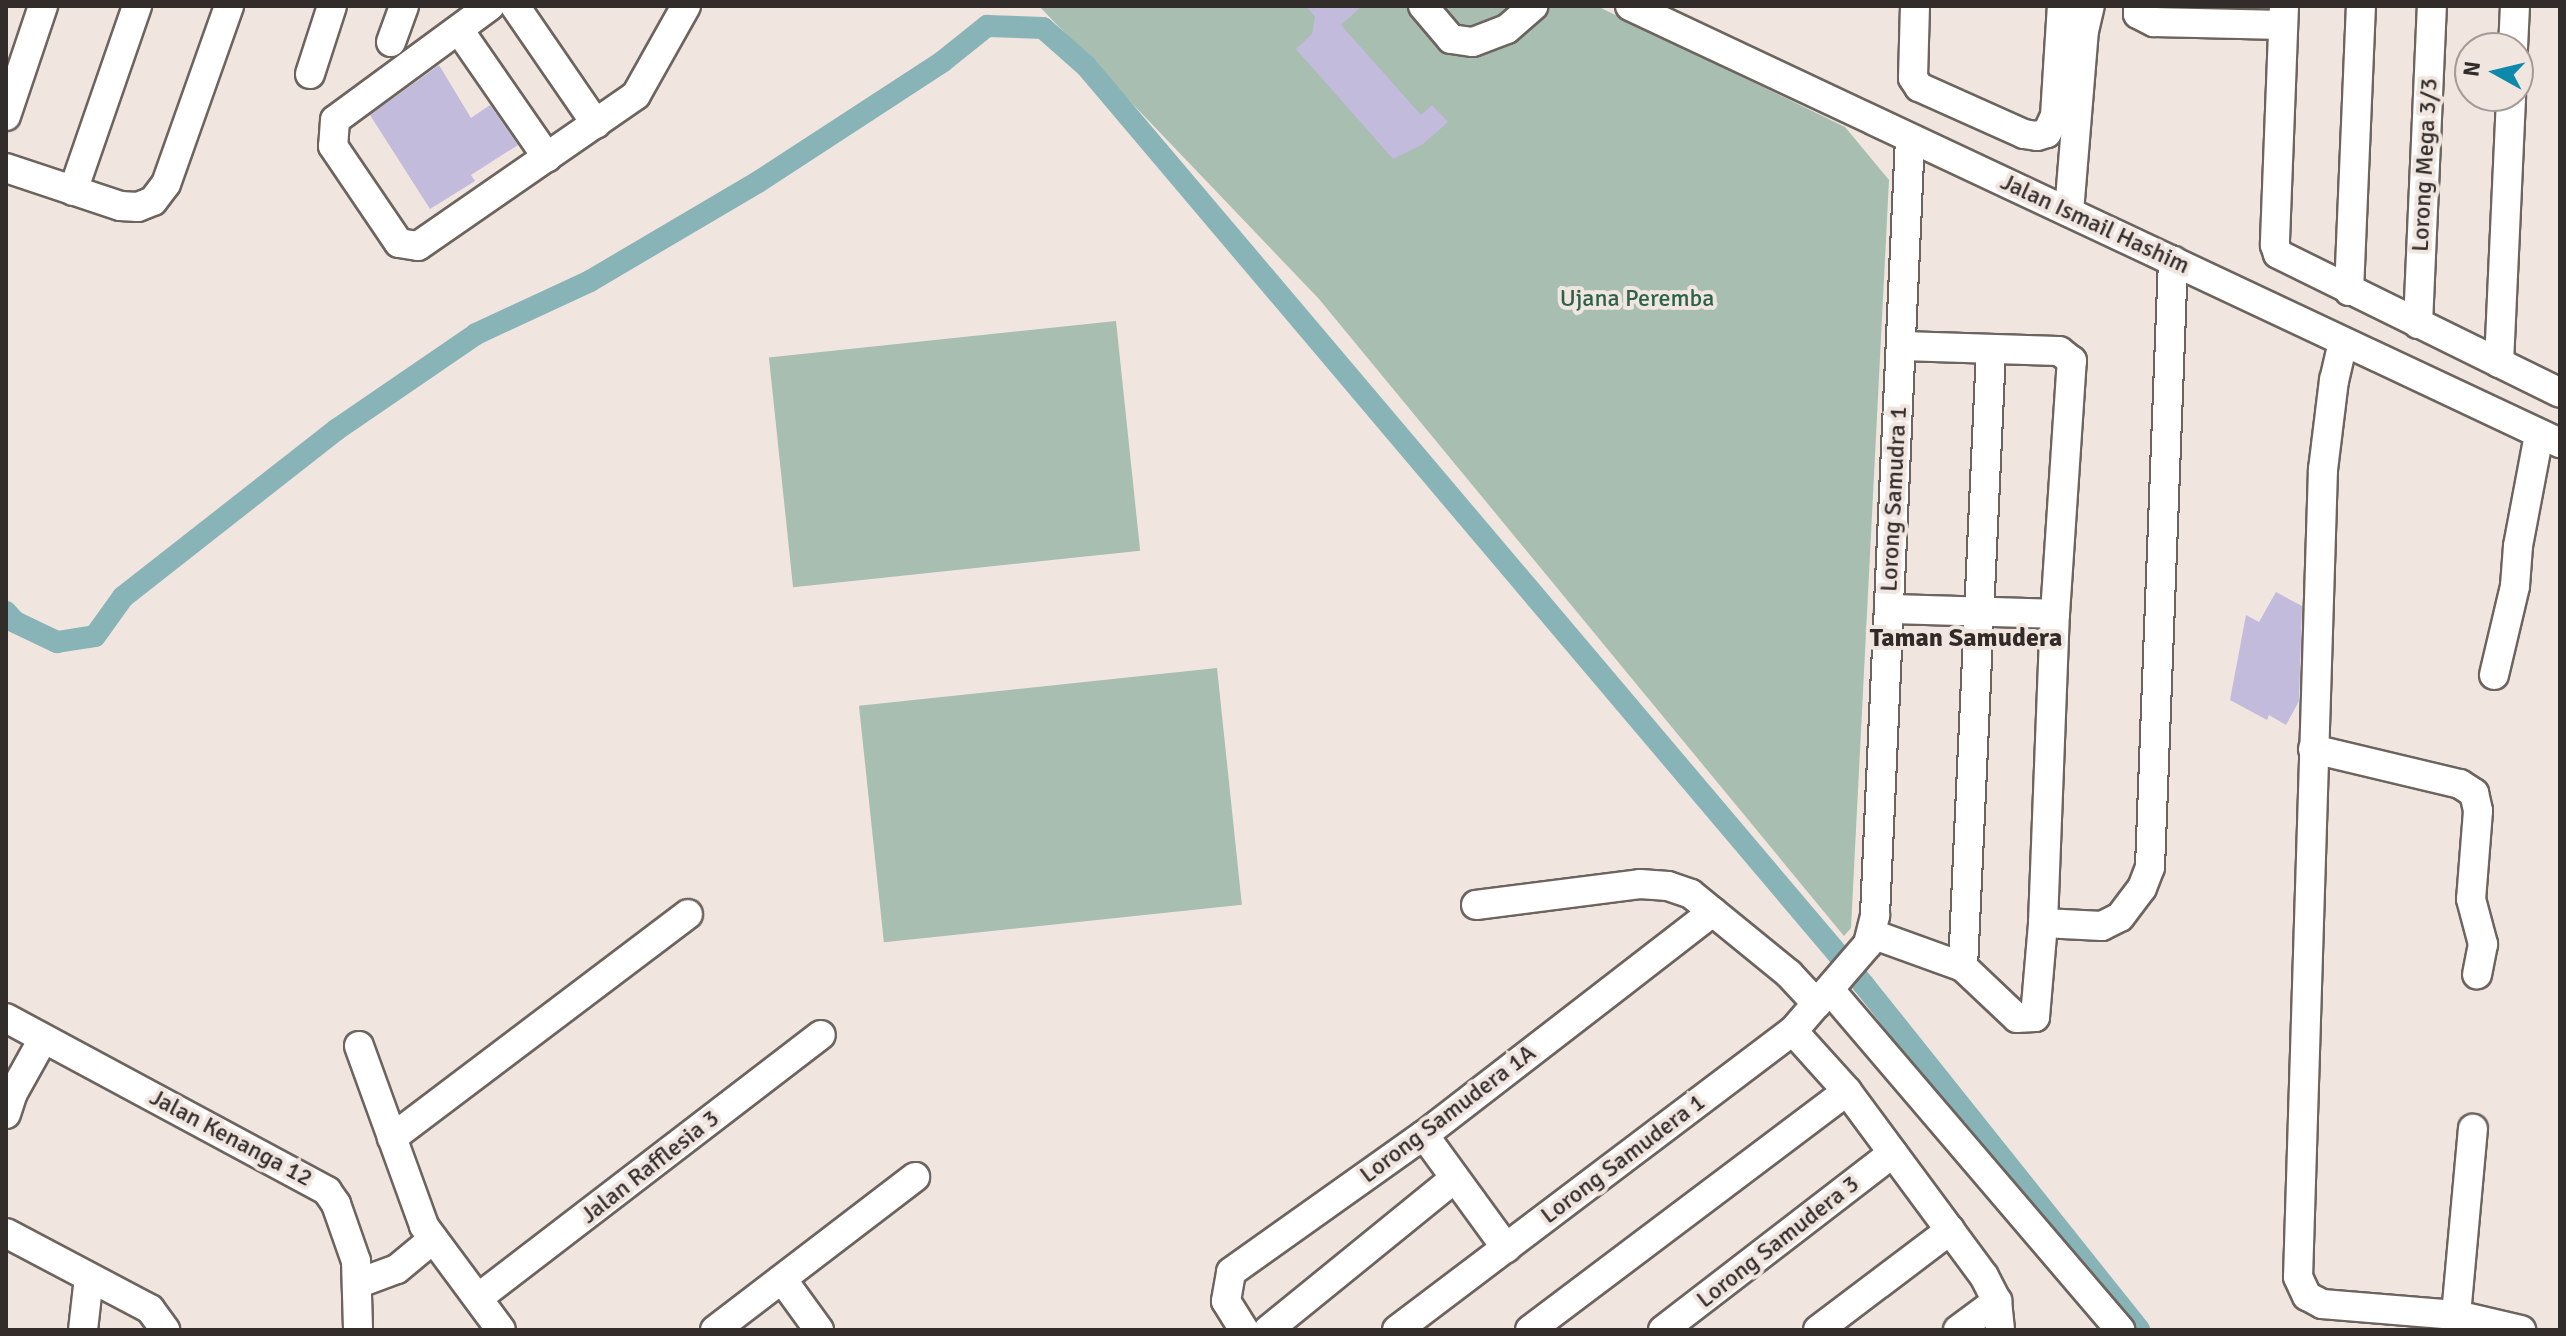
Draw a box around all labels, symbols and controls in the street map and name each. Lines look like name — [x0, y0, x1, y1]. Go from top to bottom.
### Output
north arrow — [2454, 32, 2534, 112]
text: N — [2457, 59, 2486, 78]
street label: Lorong Mega 3/3 — [2406, 77, 2444, 253]
street label: Jalan Ismail Hashim — [1996, 168, 2194, 280]
park label: Ujana Peremba — [1560, 285, 1714, 313]
street label: Lorong Samudra 1 — [1875, 405, 1913, 593]
district label: Taman Samudera — [1870, 623, 2062, 655]
street label: Lorong Samudera 1A — [1354, 1039, 1542, 1189]
street label: Jalan Kenanga 12 — [145, 1083, 317, 1193]
street label: Lorong Samudera 1 — [1535, 1088, 1711, 1230]
street label: Jalan Rafflesia 3 — [575, 1104, 725, 1230]
street label: Lorong Samudera 3 — [1691, 1170, 1865, 1314]

